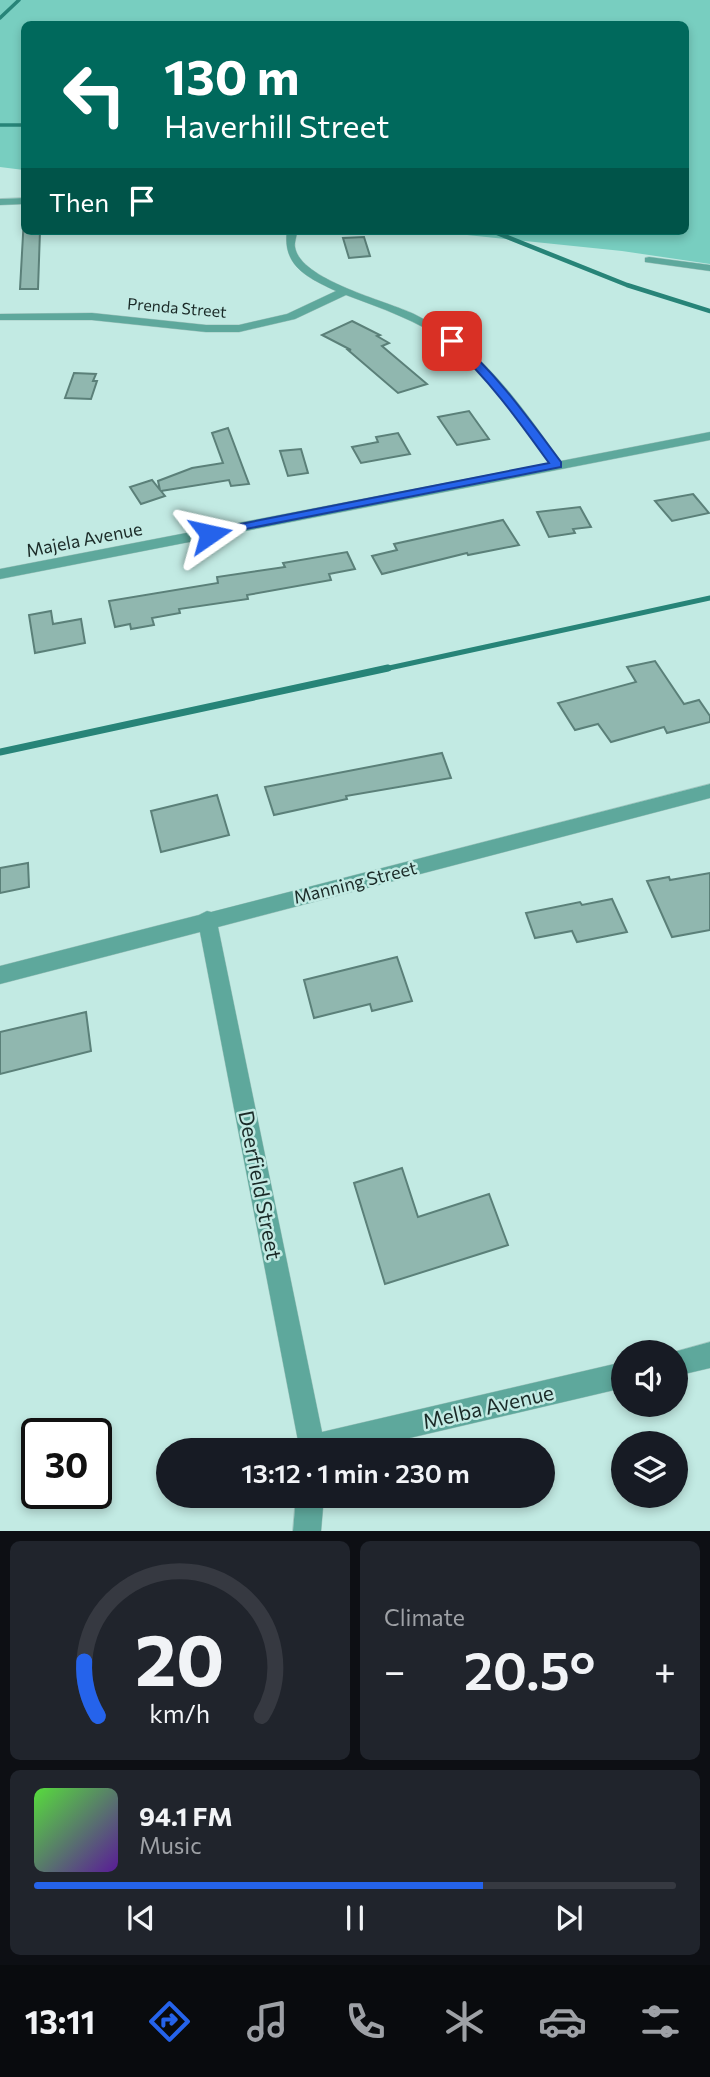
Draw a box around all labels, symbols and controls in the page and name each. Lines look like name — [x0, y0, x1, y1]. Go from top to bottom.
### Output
text: 130 m — [164, 45, 299, 105]
icon: left — [49, 49, 140, 140]
text: Haverhill Street — [164, 105, 389, 145]
icon: arrive — [123, 182, 161, 220]
text: Then — [49, 186, 109, 217]
street label: Prenda Street — [127, 293, 228, 321]
pin — [422, 311, 482, 371]
icon: arrive — [433, 322, 471, 360]
position arrow — [173, 497, 247, 571]
street label: Majela Avenue — [24, 517, 144, 561]
street label: Manning Street — [291, 856, 419, 908]
street label: Deerfield Street — [234, 1108, 288, 1262]
map controls — [611, 1340, 688, 1508]
button: sound — [611, 1340, 688, 1417]
street label: Melba Avenue — [420, 1379, 556, 1433]
speed limit sign: 30 — [21, 1418, 112, 1509]
button: layers — [611, 1431, 688, 1508]
text: 13:12 · 1 min · 230 m — [241, 1457, 470, 1488]
text: Climate — [384, 1603, 465, 1631]
text: 20 — [135, 1613, 225, 1702]
text: 20.5° — [464, 1637, 595, 1701]
text: − — [384, 1646, 406, 1693]
text: + — [654, 1646, 676, 1693]
text: km/h — [150, 1698, 210, 1728]
text: 94.1 FM — [139, 1800, 233, 1831]
text: Music — [139, 1831, 202, 1859]
icon: previous — [122, 1899, 160, 1937]
icon: pause — [336, 1899, 374, 1937]
icon: next — [550, 1899, 588, 1937]
icon: directions — [145, 1997, 194, 2046]
icon: music — [243, 1997, 292, 2046]
icon: phone — [341, 1997, 390, 2046]
icon: climate — [440, 1997, 489, 2046]
icon: car — [538, 1997, 587, 2046]
icon: filters — [636, 1997, 685, 2046]
text: 13:11 — [25, 2001, 95, 2041]

